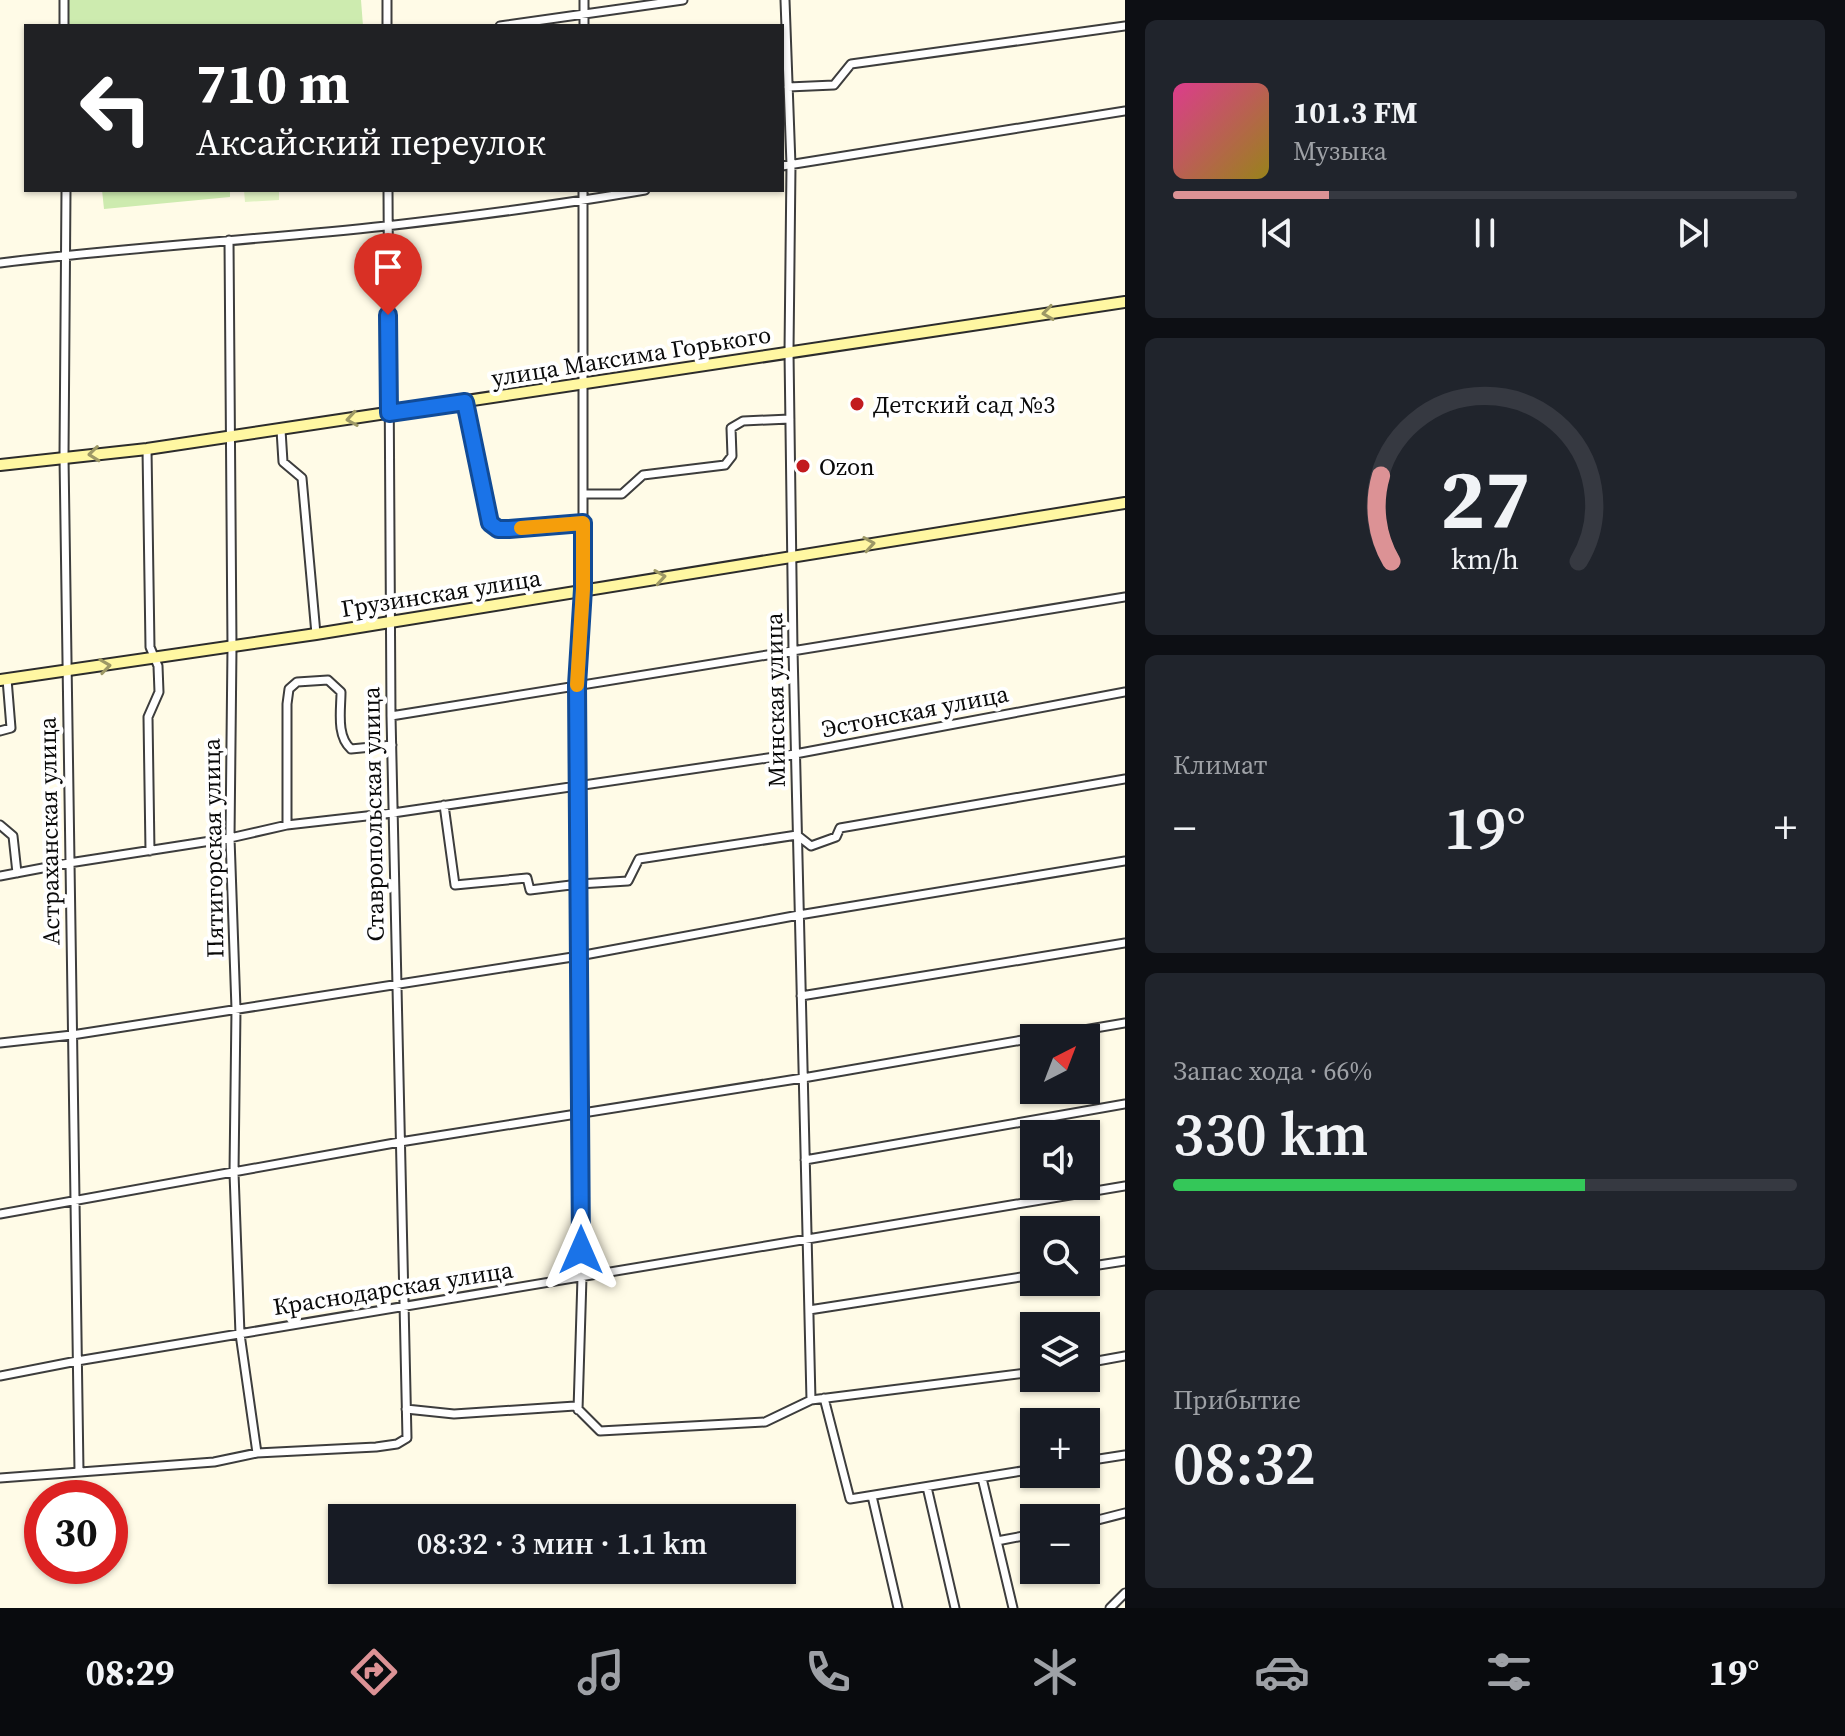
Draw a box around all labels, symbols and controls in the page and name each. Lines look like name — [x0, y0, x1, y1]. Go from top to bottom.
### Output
text: 710 m — [196, 45, 350, 122]
icon: left — [64, 56, 168, 160]
text: 101.3 FM — [1293, 92, 1418, 133]
text: Аксайский переулок — [196, 118, 546, 167]
text: Музыка — [1293, 133, 1387, 169]
icon: previous — [1255, 211, 1299, 255]
icon: pause — [1463, 211, 1507, 255]
icon: next — [1671, 211, 1715, 255]
pin — [354, 233, 422, 315]
icon: arrive — [366, 245, 410, 289]
one-way arrow — [1041, 304, 1055, 321]
street label: улица Максима Горького — [489, 318, 773, 394]
place label: Детский сад №3 — [873, 388, 1055, 421]
marker: Детский сад №3 — [848, 395, 866, 413]
one-way arrow — [345, 410, 359, 427]
text: 27 — [1440, 442, 1530, 556]
one-way arrow — [88, 446, 101, 463]
place label: Ozon — [819, 450, 875, 483]
marker: Ozon — [794, 457, 812, 475]
one-way arrow — [862, 536, 876, 553]
text: km/h — [1451, 540, 1519, 580]
street label: Грузинская улица — [339, 561, 544, 625]
one-way arrow — [653, 569, 667, 586]
street label: Минская улица — [757, 612, 793, 788]
one-way arrow — [98, 658, 112, 675]
street label: Эстонская улица — [819, 677, 1012, 745]
street label: Ставропольская улица — [354, 686, 392, 942]
street label: Астраханская улица — [30, 716, 67, 945]
street label: Пятигорская улица — [195, 737, 231, 958]
text: Климат — [1173, 747, 1267, 783]
text: 19° — [1444, 787, 1526, 869]
text: − — [1173, 797, 1196, 858]
text: + — [1774, 797, 1797, 858]
north arrow — [1020, 1024, 1100, 1104]
map controls — [1020, 1024, 1100, 1584]
text: Запас хода · 66% — [1173, 1053, 1372, 1089]
text: 330 km — [1173, 1093, 1369, 1175]
button: sound — [1020, 1120, 1100, 1200]
position arrow — [539, 1208, 623, 1292]
button: search — [1020, 1216, 1100, 1296]
street label: Краснодарская улица — [271, 1253, 516, 1323]
button: layers — [1020, 1312, 1100, 1392]
text: Прибытие — [1173, 1382, 1301, 1418]
button: + — [1020, 1408, 1100, 1488]
text: 08:32 — [1173, 1422, 1316, 1504]
speed limit sign: 30 — [24, 1480, 128, 1584]
button: − — [1020, 1504, 1100, 1584]
text: 08:32 · 3 мин · 1.1 km — [417, 1523, 707, 1564]
icon: directions — [346, 1644, 402, 1700]
icon: music — [573, 1644, 629, 1700]
icon: phone — [800, 1644, 856, 1700]
icon: climate — [1027, 1644, 1083, 1700]
icon: car — [1254, 1644, 1310, 1700]
icon: filters — [1481, 1644, 1537, 1700]
text: 08:29 — [86, 1648, 174, 1697]
text: 19° — [1709, 1648, 1759, 1697]

